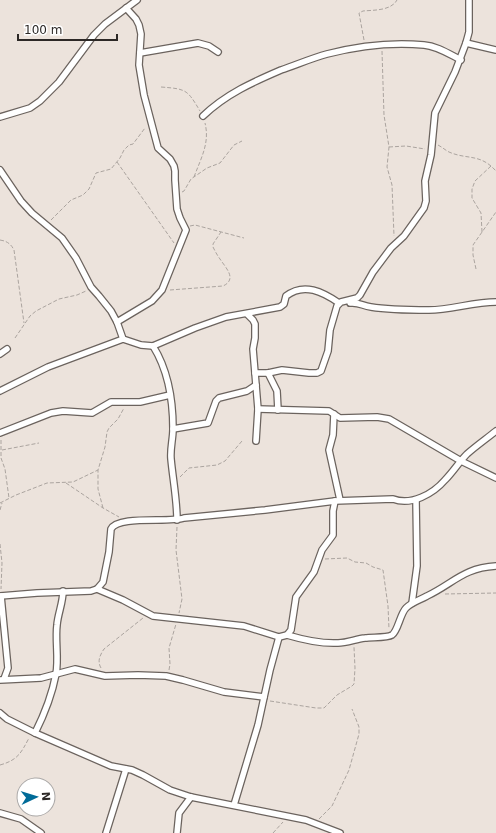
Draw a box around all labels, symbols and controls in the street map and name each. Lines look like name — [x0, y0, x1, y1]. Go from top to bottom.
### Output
scale bar — [18, 16, 117, 42]
text: 100 m — [24, 23, 62, 37]
north arrow — [16, 777, 56, 817]
text: N — [39, 791, 52, 801]

